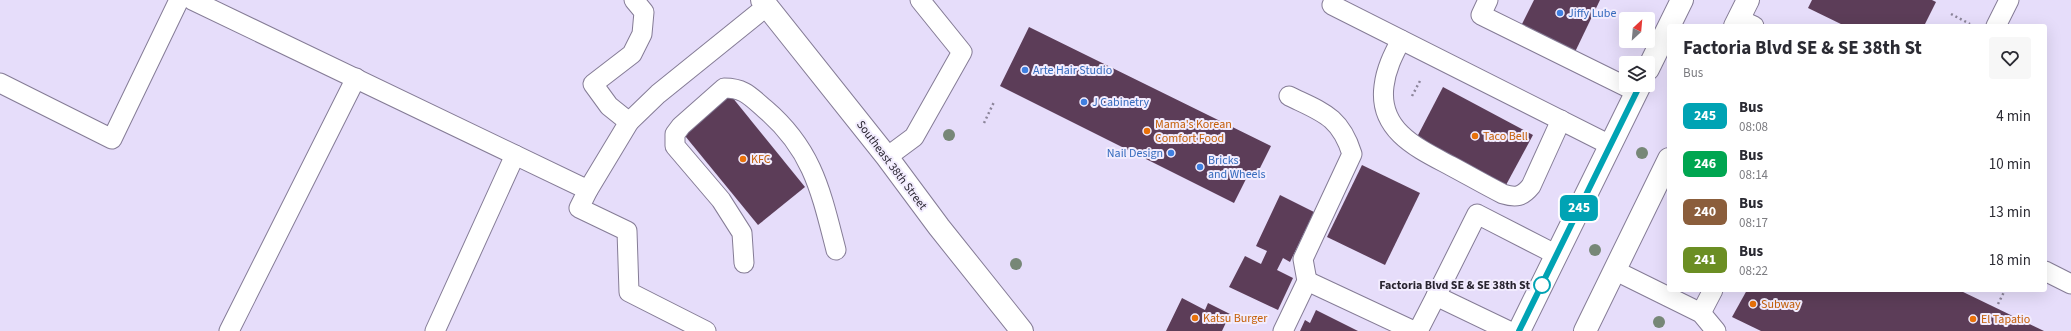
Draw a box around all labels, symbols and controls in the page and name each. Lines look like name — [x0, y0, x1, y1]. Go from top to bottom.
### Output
place label: Jiffy Lube — [1568, 5, 1617, 22]
marker: Jiffy Lube — [1555, 8, 1565, 18]
north arrow — [1619, 12, 1655, 48]
map controls — [1619, 12, 1655, 92]
text: Factoria Blvd SE & SE 38th St — [1683, 35, 1922, 62]
button: heart — [1989, 37, 2031, 79]
button: layers — [1619, 56, 1655, 92]
place label: Arte Hair Studio — [1033, 62, 1112, 79]
text: Bus — [1683, 64, 1703, 82]
marker: Arte Hair Studio — [1020, 65, 1030, 75]
place label: J Cabinetry — [1092, 94, 1150, 111]
marker: J Cabinetry — [1079, 97, 1089, 107]
text: Bus — [1739, 97, 1763, 118]
text: 245 — [1694, 106, 1716, 126]
text: 4 min — [1996, 106, 2031, 127]
place label: Mama's Korean Comfort Food — [1155, 116, 1232, 147]
street label: Southeast 38th Street — [852, 117, 931, 214]
text: 08:08 — [1739, 118, 1768, 136]
marker: Mama's Korean Comfort Food — [1142, 126, 1152, 136]
place label: Taco Bell — [1483, 128, 1528, 145]
marker: Taco Bell — [1470, 131, 1480, 141]
place label: Nail Design — [1107, 145, 1163, 162]
text: Bus — [1739, 145, 1763, 166]
marker: Nail Design — [1166, 148, 1176, 158]
place label: KFC — [751, 151, 771, 168]
place label: Bricks and Wheels — [1208, 152, 1266, 183]
marker: KFC — [738, 154, 748, 164]
text: 246 — [1694, 154, 1716, 174]
text: 10 min — [1989, 154, 2031, 175]
marker: Bricks and Wheels — [1195, 162, 1205, 172]
text: 08:14 — [1739, 166, 1768, 184]
text: Bus — [1739, 193, 1763, 214]
line badge: 245 — [1556, 195, 1602, 221]
text: 245 — [1568, 198, 1590, 218]
text: 240 — [1694, 202, 1716, 222]
text: 13 min — [1989, 202, 2031, 223]
text: 08:17 — [1739, 214, 1768, 232]
text: Bus — [1739, 241, 1763, 262]
text: 241 — [1694, 250, 1716, 270]
text: 18 min — [1989, 250, 2031, 271]
text: 08:22 — [1739, 262, 1768, 280]
marker: Factoria Blvd SE & SE 38th St — [1533, 276, 1551, 294]
place label: Factoria Blvd SE & SE 38th St — [1379, 277, 1530, 294]
place label: Subway — [1761, 296, 1801, 313]
marker: Subway — [1748, 299, 1758, 309]
place label: Katsu Burger — [1203, 310, 1268, 327]
place label: El Tapatio — [1981, 311, 2030, 328]
marker: Katsu Burger — [1190, 313, 1200, 323]
marker: El Tapatio — [1968, 314, 1978, 324]

